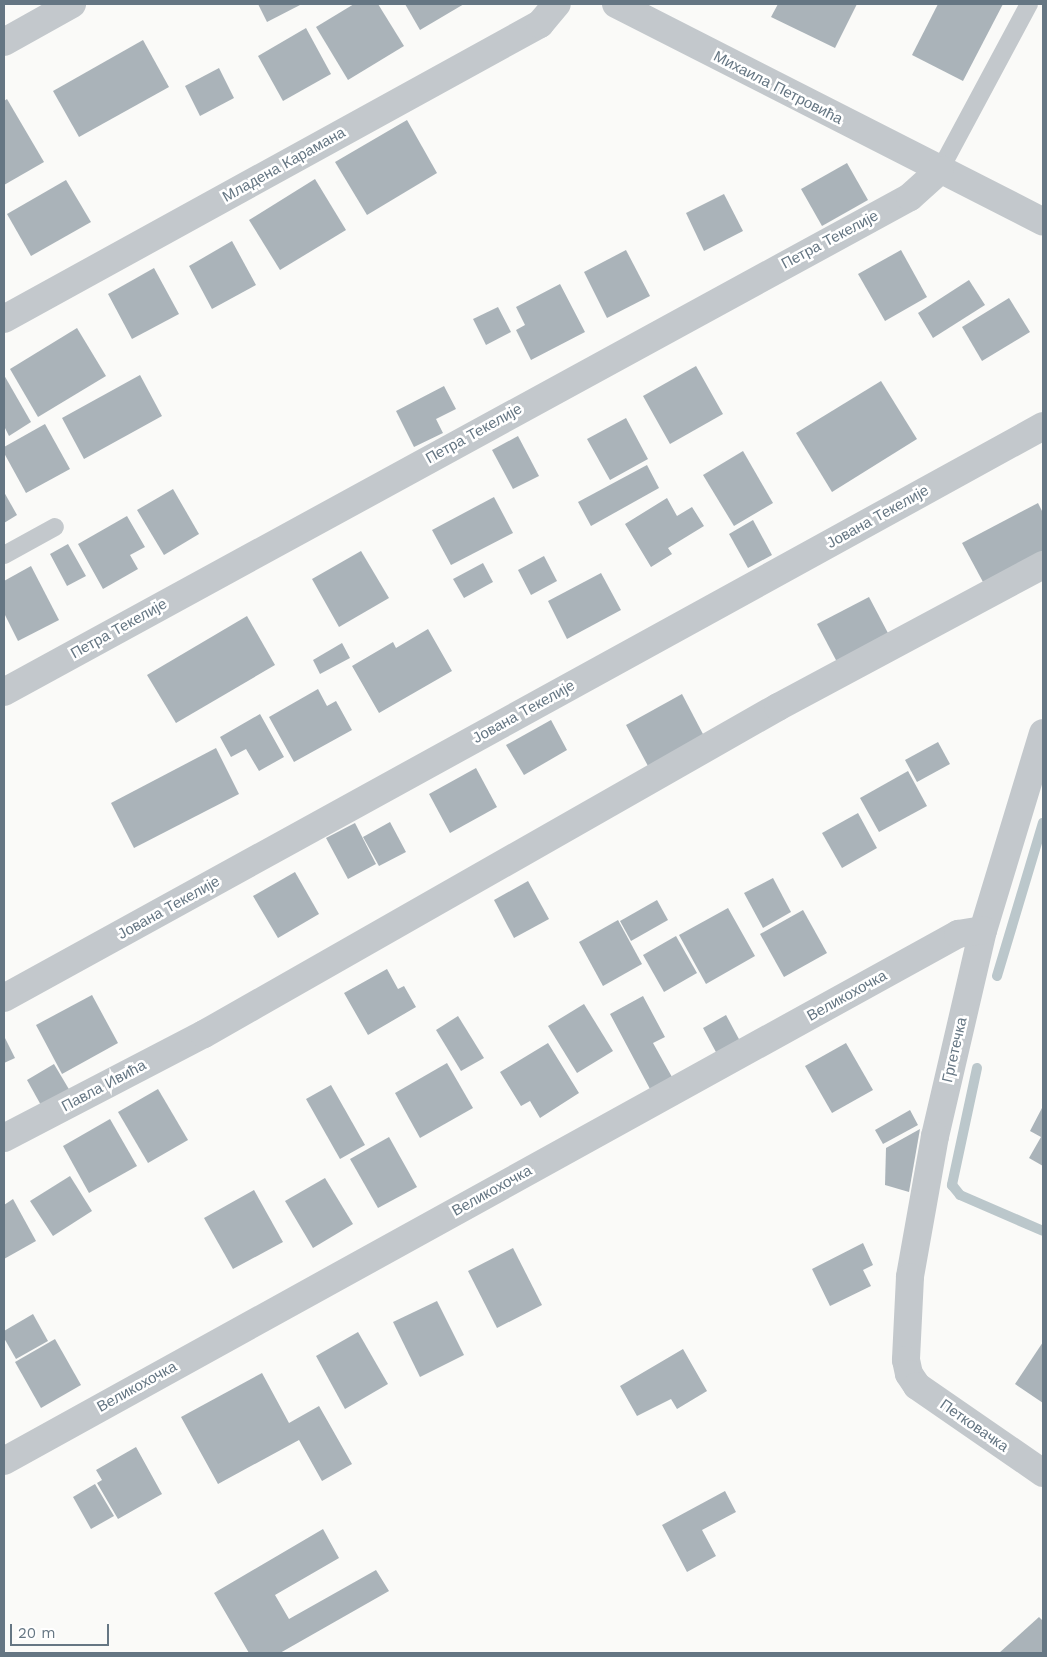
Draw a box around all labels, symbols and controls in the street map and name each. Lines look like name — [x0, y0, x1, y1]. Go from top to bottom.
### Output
street label: Михаила Петровића — [710, 48, 846, 128]
street label: Младена Карамана — [220, 124, 348, 206]
street label: Петра Текелије — [778, 207, 882, 273]
street label: Петра Текелије — [423, 400, 525, 468]
street label: Јована Текелије — [824, 482, 932, 552]
street label: Петра Текелије — [68, 595, 170, 663]
street label: Јована Текелије — [470, 677, 578, 747]
street label: Јована Текелије — [115, 873, 223, 943]
street label: Великохочка — [804, 967, 890, 1025]
street label: Гргетечка — [939, 1016, 971, 1084]
street label: Павла Ивића — [59, 1056, 149, 1116]
street label: Великохочка — [449, 1162, 535, 1220]
street label: Великохочка — [94, 1358, 180, 1416]
street label: Петковачка — [936, 1396, 1012, 1456]
scale bar — [12, 1614, 111, 1646]
text: 20 m — [18, 1624, 56, 1642]

